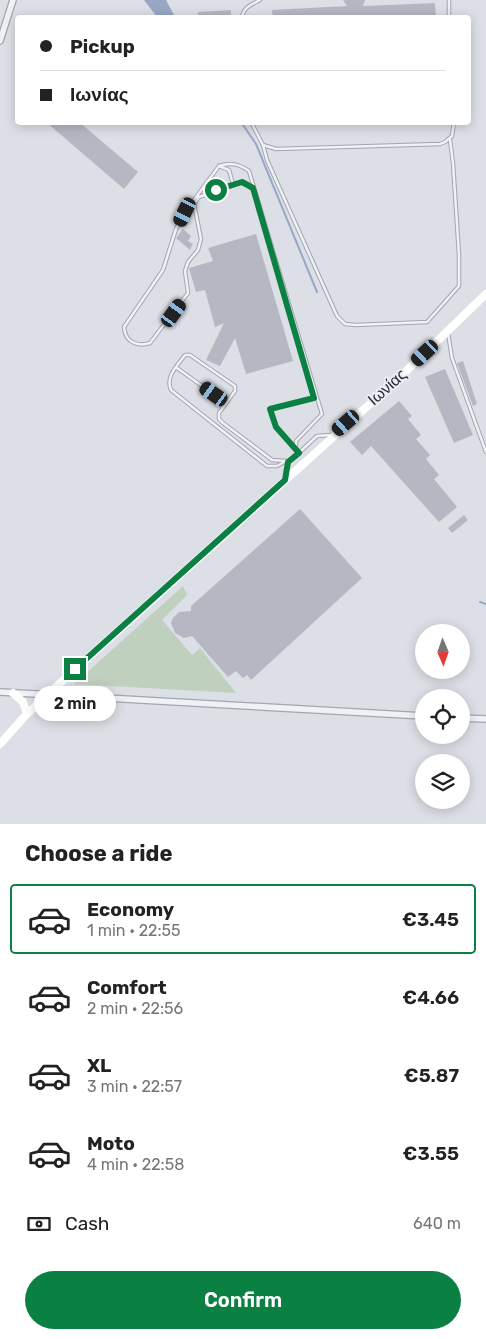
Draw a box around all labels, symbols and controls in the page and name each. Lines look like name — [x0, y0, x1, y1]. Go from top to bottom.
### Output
text: Pickup — [70, 35, 135, 58]
text: Ιωνίας — [70, 83, 129, 106]
route start — [205, 179, 227, 201]
car — [171, 195, 198, 229]
car — [159, 296, 188, 330]
car — [408, 337, 441, 369]
street label: Ιωνίας — [364, 365, 410, 409]
car — [197, 379, 230, 409]
car — [329, 407, 362, 439]
north arrow — [415, 624, 470, 679]
map controls — [415, 624, 470, 809]
route end — [64, 658, 86, 680]
callout: 2 min — [34, 686, 116, 722]
button: locate — [415, 689, 470, 744]
text: 2 min — [54, 694, 96, 713]
button: layers — [415, 754, 470, 809]
text: Choose a ride — [25, 840, 172, 867]
icon: car — [27, 897, 72, 942]
text: Economy — [87, 898, 174, 921]
text: €3.45 — [402, 908, 459, 931]
text: 1 min · 22:55 — [87, 921, 181, 940]
icon: car — [27, 975, 72, 1020]
text: Comfort — [87, 976, 167, 999]
text: €4.66 — [402, 986, 459, 1009]
text: 2 min · 22:56 — [87, 999, 183, 1018]
icon: car — [27, 1053, 72, 1098]
text: XL — [87, 1054, 111, 1077]
text: €5.87 — [404, 1064, 459, 1087]
text: 3 min · 22:57 — [87, 1077, 182, 1096]
icon: car — [27, 1131, 72, 1176]
text: Moto — [87, 1132, 135, 1155]
text: €3.55 — [403, 1142, 459, 1165]
text: 4 min · 22:58 — [87, 1155, 184, 1174]
icon: cash — [25, 1210, 53, 1238]
text: Cash — [65, 1212, 109, 1235]
text: 640 m — [413, 1214, 461, 1233]
button: Confirm — [25, 1271, 461, 1329]

